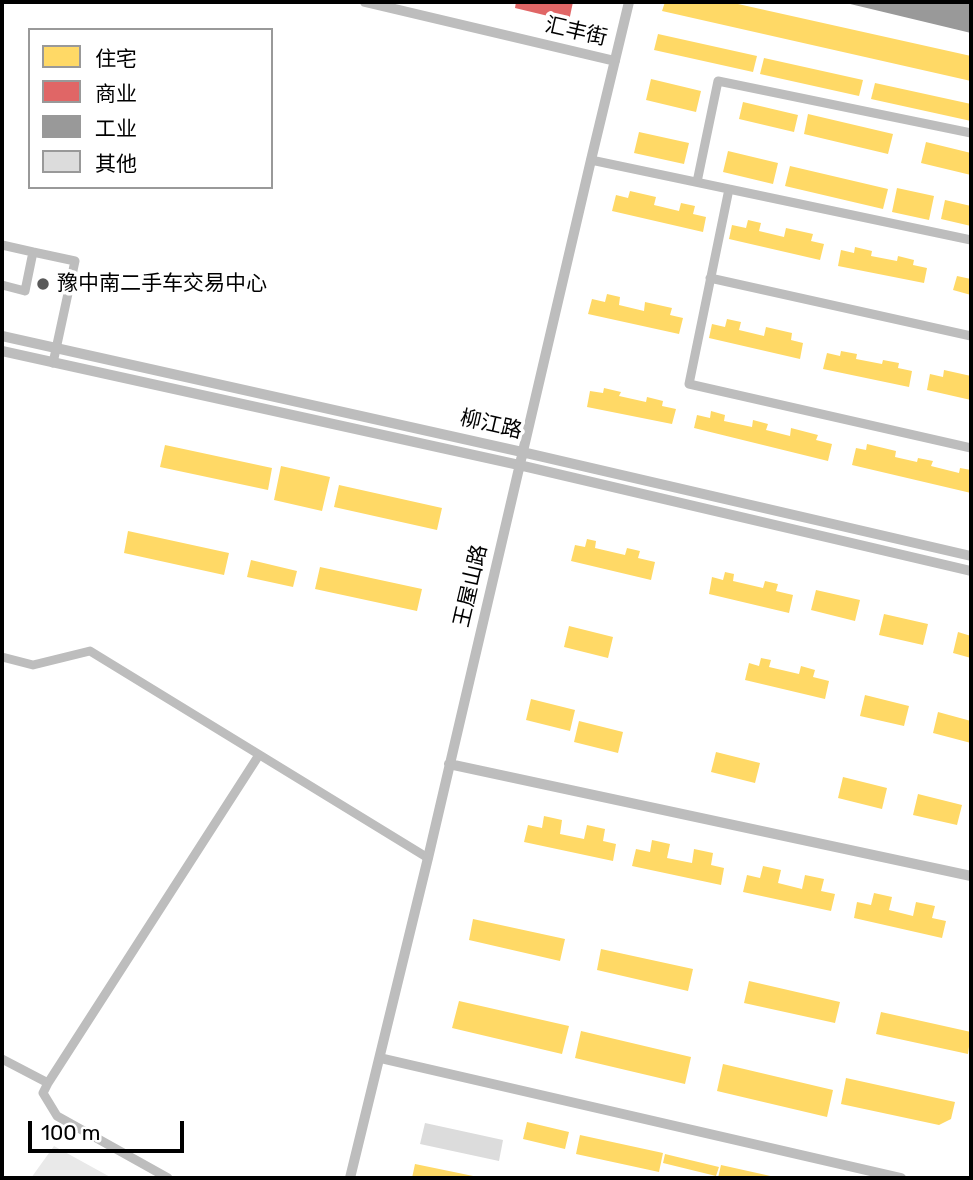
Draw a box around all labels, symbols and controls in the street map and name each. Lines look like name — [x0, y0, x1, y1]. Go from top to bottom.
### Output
street label: 汇丰街 — [542, 13, 610, 51]
legend — [28, 28, 273, 189]
text: 住宅 — [95, 46, 137, 71]
text: 商业 — [95, 81, 137, 106]
text: 工业 — [95, 116, 137, 141]
text: 其他 — [95, 151, 137, 176]
place label: 豫中南二手车交易中心 — [57, 271, 267, 297]
marker: 豫中南二手车交易中心 — [35, 276, 51, 292]
street label: 柳江路 — [457, 406, 525, 444]
street label: 王屋山路 — [449, 542, 493, 630]
scale bar — [32, 1106, 187, 1150]
text: 100 m — [41, 1120, 100, 1145]

